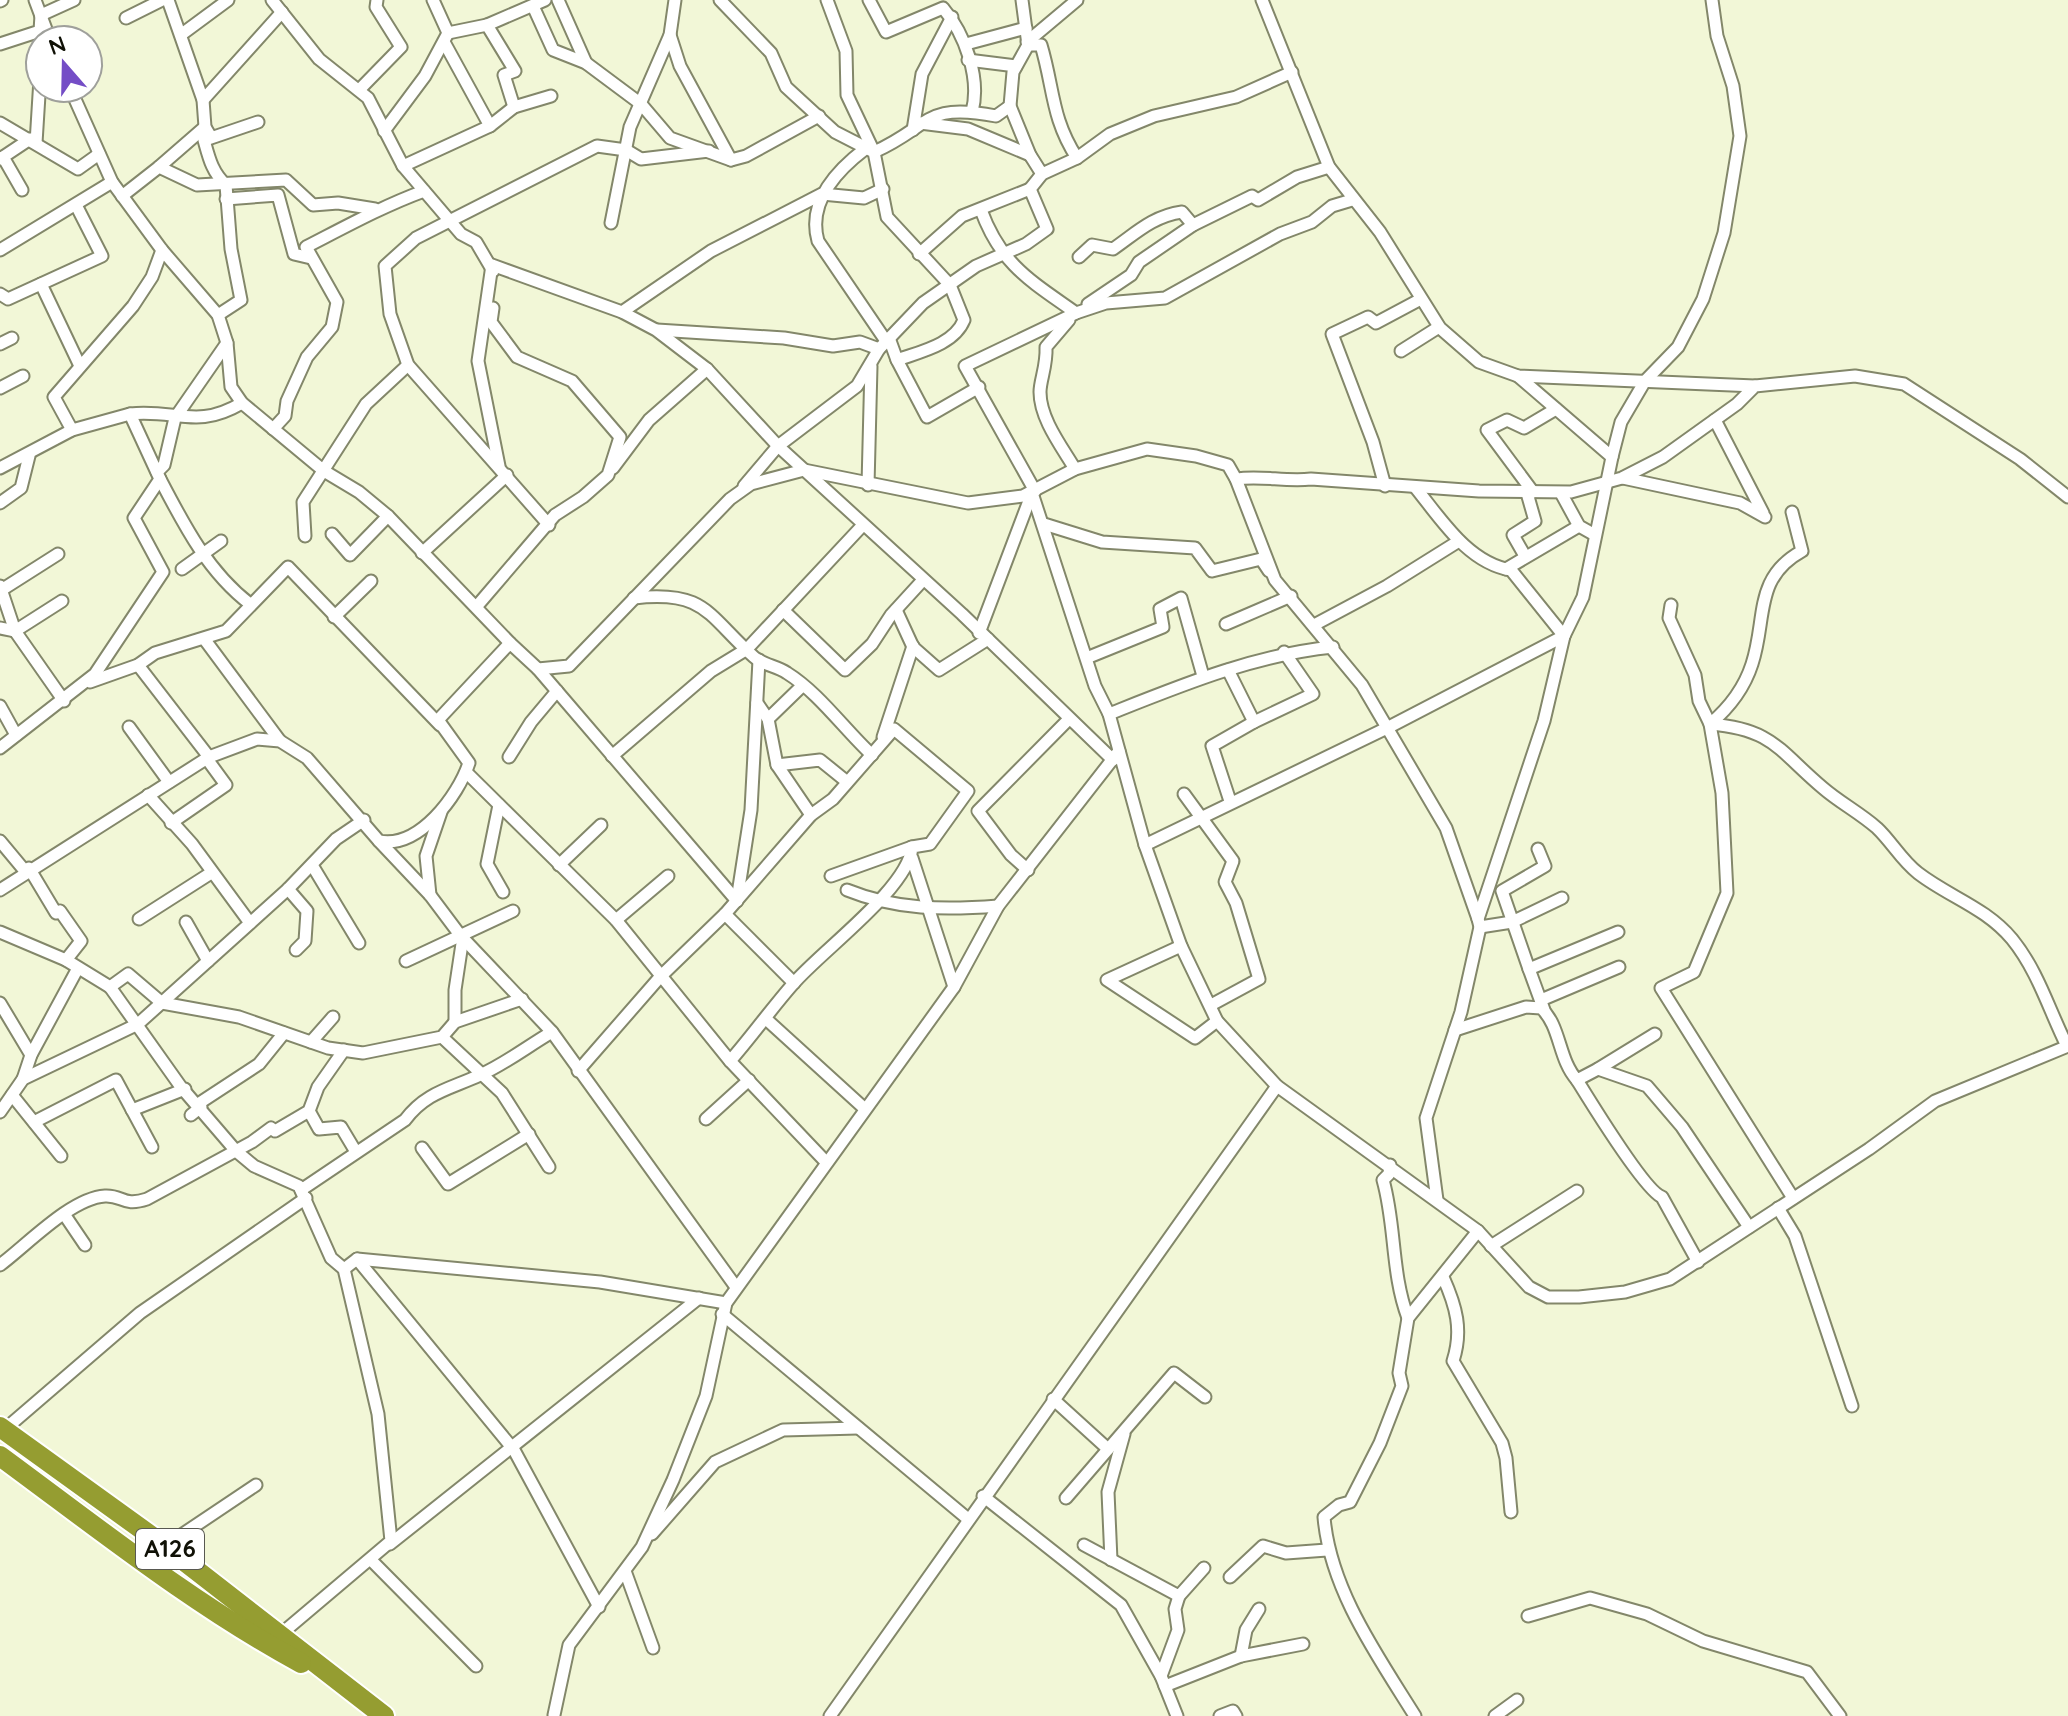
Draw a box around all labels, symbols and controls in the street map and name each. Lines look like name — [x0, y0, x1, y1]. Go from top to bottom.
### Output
north arrow — [24, 24, 104, 104]
text: N — [45, 29, 70, 61]
road number: A126 — [136, 1529, 204, 1569]

